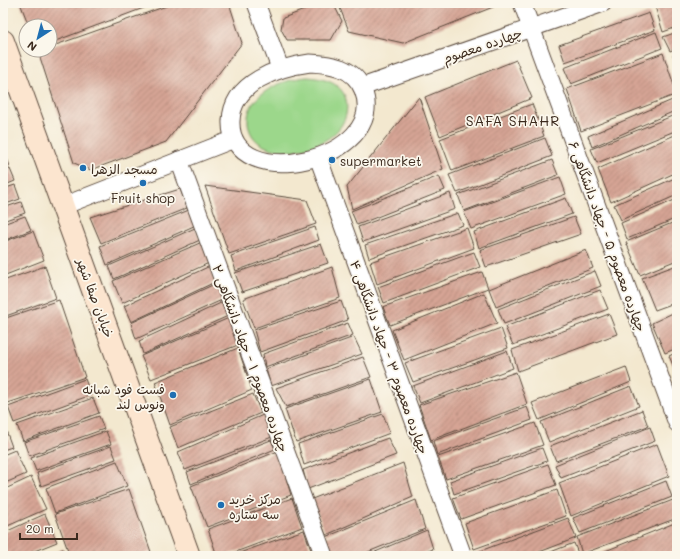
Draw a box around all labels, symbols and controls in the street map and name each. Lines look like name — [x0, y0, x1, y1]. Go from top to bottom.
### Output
north arrow — [18, 18, 58, 58]
street label: چهارده معصوم — [440, 23, 525, 69]
text: N — [24, 38, 40, 55]
district label: SAFA SHAHR — [466, 111, 560, 130]
street label: چهارده معصوم ۵ - جهاد دانشگاهی ۶ — [563, 138, 650, 335]
place label: supermarket — [340, 152, 422, 169]
marker: supermarket — [327, 155, 337, 165]
place label: مسجد الزهرا — [91, 160, 157, 178]
marker: مسجد الزهرا — [78, 163, 88, 173]
marker: Fruit shop — [138, 178, 148, 188]
place label: Fruit shop — [111, 189, 175, 206]
street label: خیابان صفا شهر — [73, 255, 118, 340]
street label: چهارده معصوم ۳ - جهاد دانشگاهی ۴ — [344, 258, 433, 457]
street label: چهارده معصوم ۱ - جهاد دانشگاهی ۲ — [206, 262, 293, 455]
place label: فست فود شبانه ونوس لند — [82, 380, 165, 413]
marker: فست فود شبانه ونوس لند — [168, 390, 178, 400]
place label: مرکز خرید سه ستاره — [229, 490, 281, 523]
marker: مرکز خرید سه ستاره — [216, 500, 226, 510]
scale bar — [20, 515, 77, 541]
text: 20 m — [26, 520, 54, 536]

